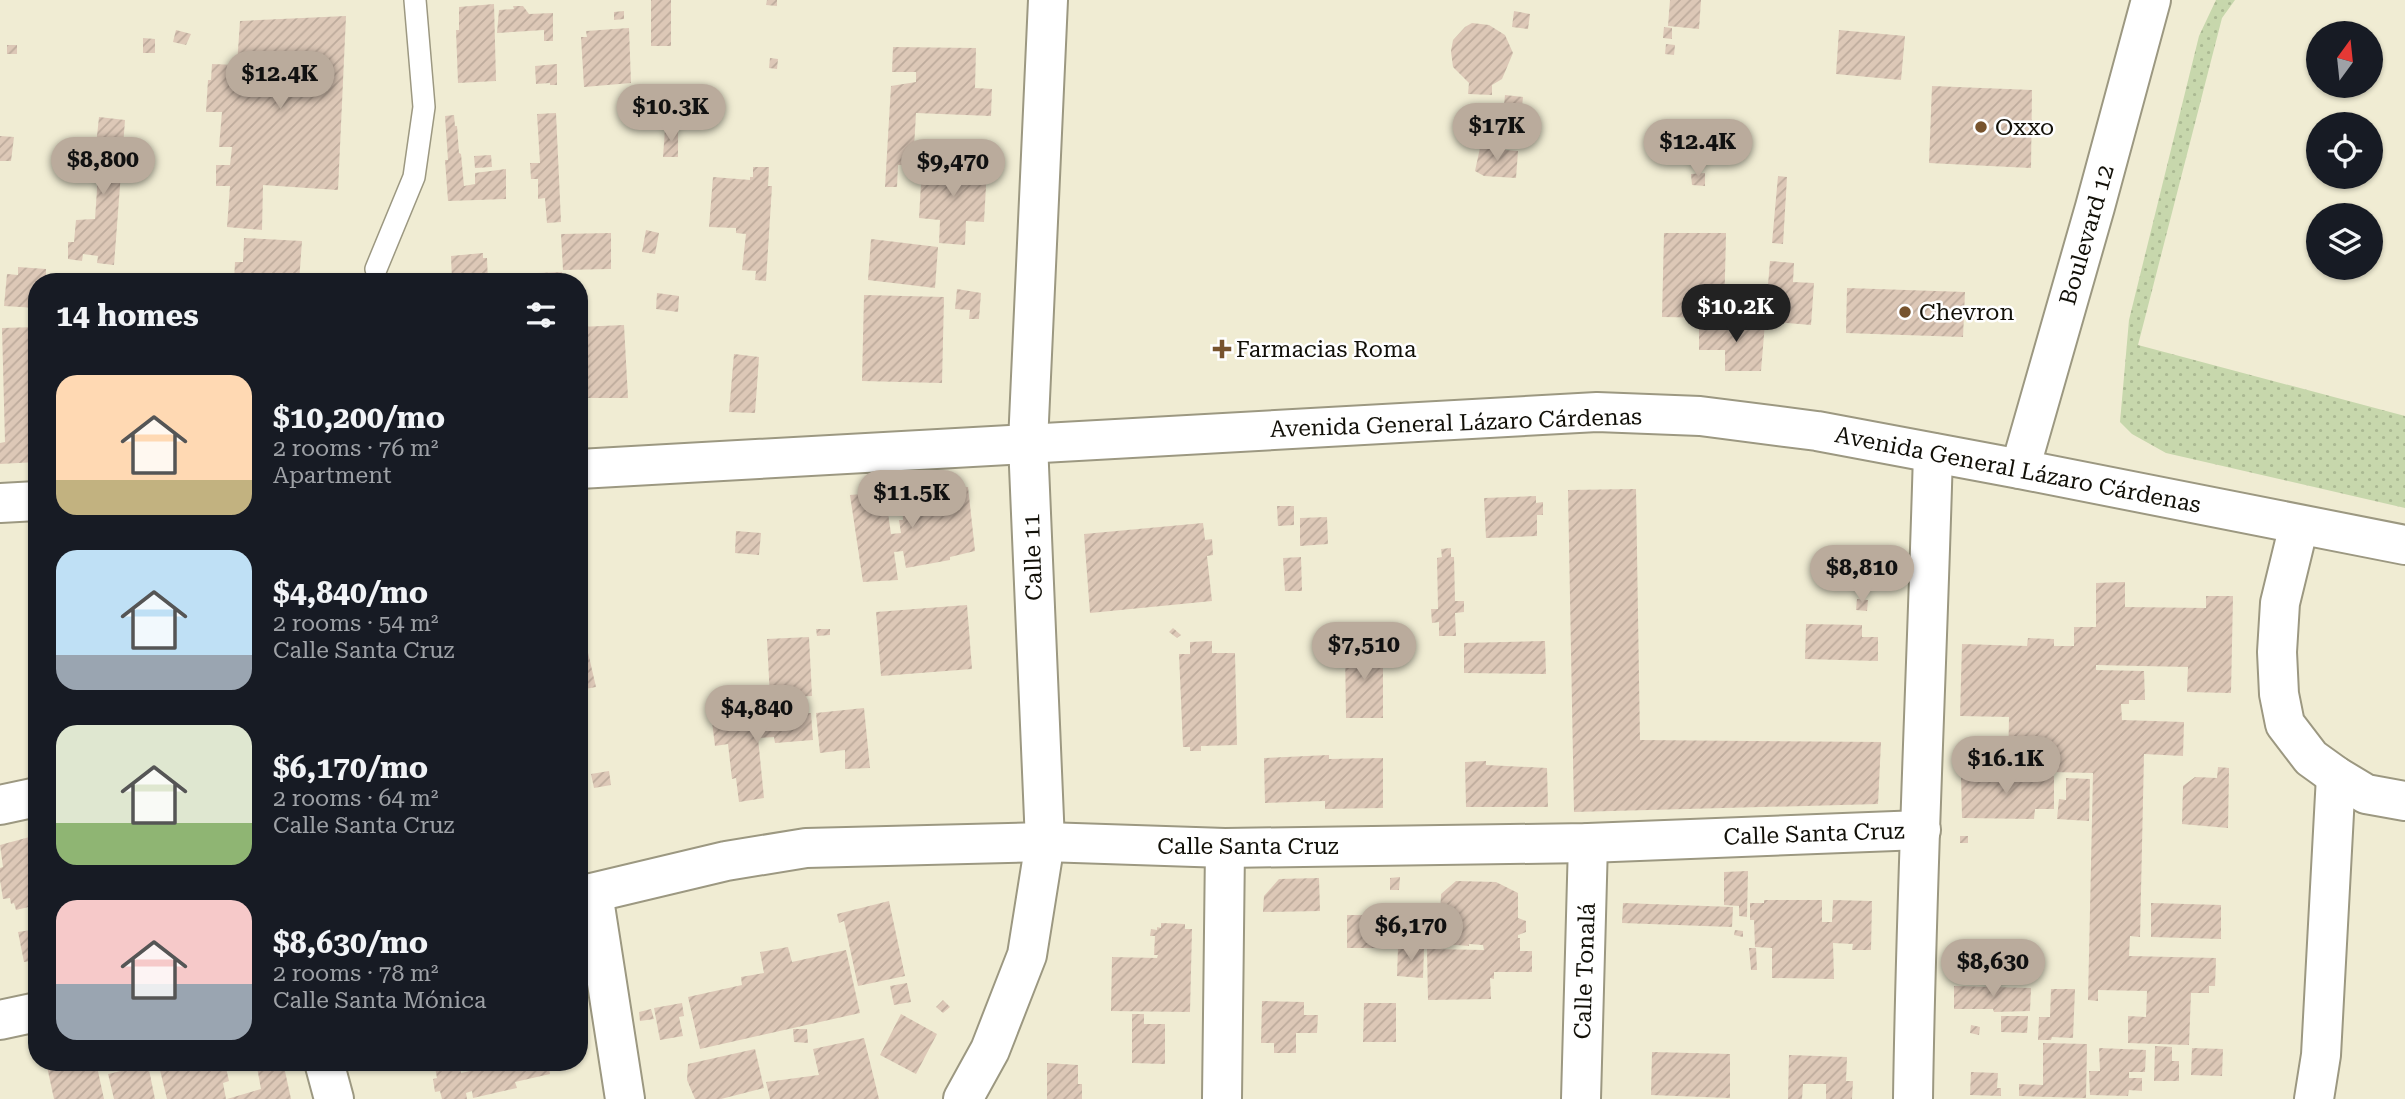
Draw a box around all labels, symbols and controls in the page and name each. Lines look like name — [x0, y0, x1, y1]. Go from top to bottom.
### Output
north arrow — [2306, 21, 2384, 98]
map controls — [2306, 21, 2383, 280]
pin: $12.4K — [223, 52, 337, 111]
text: $12.4K — [242, 60, 318, 87]
pin: $10.3K — [614, 85, 728, 144]
text: $10.3K — [633, 93, 709, 120]
pin: $17K — [1456, 104, 1538, 163]
text: $17K — [1469, 112, 1525, 139]
button: locate — [2306, 112, 2383, 189]
place label: Oxxo — [1995, 114, 2054, 141]
marker: Oxxo — [1973, 119, 1989, 135]
pin: $12.4K — [1641, 120, 1755, 179]
text: $12.4K — [1660, 128, 1736, 155]
pin: $8,800 — [46, 138, 160, 197]
pin: $9,470 — [896, 140, 1010, 199]
text: $8,800 — [67, 146, 139, 173]
text: $9,470 — [917, 148, 989, 175]
street label: Boulevard 12 — [2054, 162, 2120, 308]
button: layers — [2306, 203, 2383, 280]
pin: $10.2K — [1679, 284, 1793, 344]
text: $10.2K — [1698, 293, 1774, 320]
icon: filters — [522, 296, 560, 334]
text: 14 homes — [56, 298, 199, 333]
place label: Chevron — [1919, 299, 2014, 326]
marker: Chevron — [1897, 304, 1913, 320]
place label: Farmacias Roma — [1236, 336, 1417, 363]
marker: Farmacias Roma — [1214, 341, 1230, 357]
text: $10,200/mo — [273, 400, 445, 435]
icon: home — [112, 403, 196, 487]
street label: Avenida General Lázaro Cárdenas — [1270, 403, 1643, 443]
street label: Avenida General Lázaro Cárdenas — [1833, 421, 2203, 519]
text: 2 rooms · 76 m² — [273, 435, 439, 462]
text: Apartment — [273, 462, 392, 489]
pin: $11.5K — [855, 470, 969, 530]
text: $11.5K — [874, 479, 950, 506]
street label: Calle 11 — [1018, 513, 1048, 601]
pin: $8,810 — [1805, 546, 1919, 605]
text: $8,810 — [1826, 554, 1898, 581]
text: $4,840/mo — [273, 575, 428, 610]
icon: home — [112, 578, 196, 662]
text: 2 rooms · 54 m² — [273, 610, 439, 637]
pin: $7,510 — [1307, 622, 1421, 682]
text: $7,510 — [1328, 631, 1400, 658]
text: Calle Santa Cruz — [273, 637, 454, 664]
pin: $4,840 — [700, 686, 814, 745]
text: $4,840 — [721, 694, 793, 721]
pin: $16.1K — [1949, 736, 2063, 796]
text: $16.1K — [1968, 745, 2044, 772]
text: $6,170/mo — [273, 750, 428, 785]
icon: home — [112, 753, 196, 837]
text: 2 rooms · 64 m² — [273, 785, 439, 812]
text: Calle Santa Cruz — [273, 812, 454, 839]
street label: Calle Santa Cruz — [1723, 817, 1905, 851]
street label: Calle Santa Cruz — [1157, 833, 1339, 860]
street label: Calle Tonalá — [1569, 902, 1601, 1040]
pin: $6,170 — [1354, 904, 1468, 963]
text: $6,170 — [1375, 912, 1447, 939]
text: $8,630/mo — [273, 925, 428, 960]
icon: home — [112, 928, 196, 1012]
pin: $8,630 — [1936, 940, 2050, 999]
text: $8,630 — [1957, 948, 2029, 975]
text: 2 rooms · 78 m² — [273, 960, 439, 987]
text: Calle Santa Mónica — [273, 987, 486, 1014]

